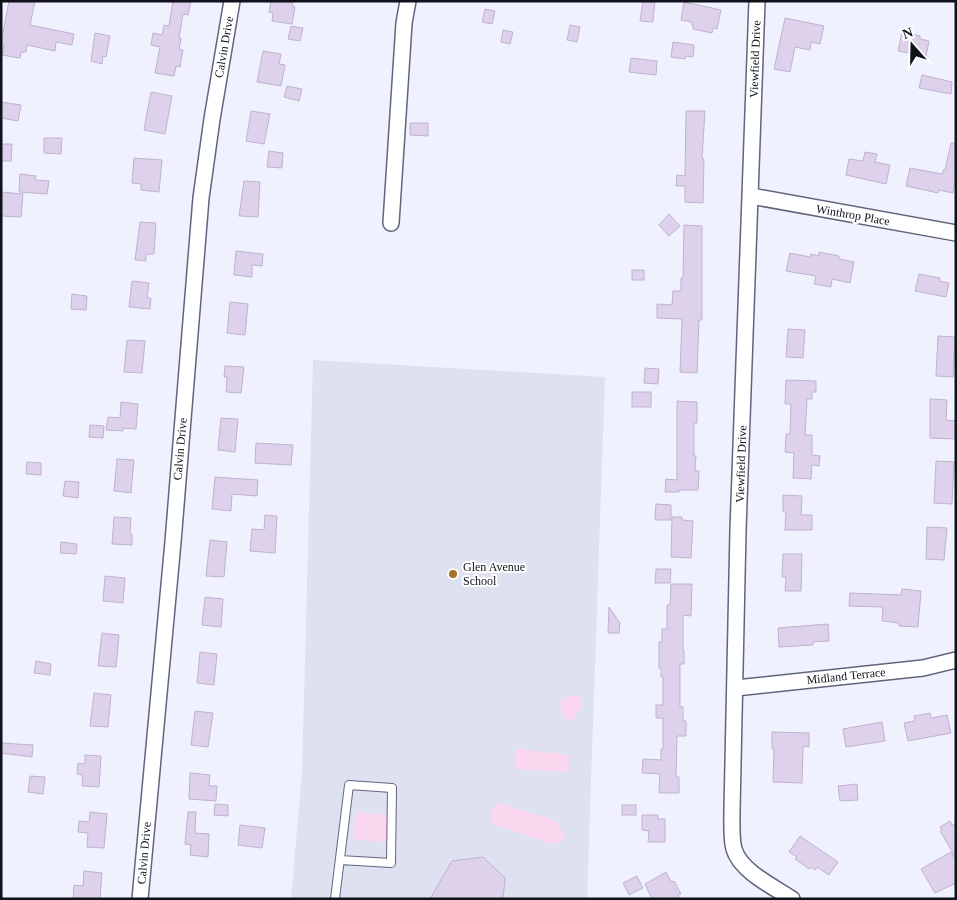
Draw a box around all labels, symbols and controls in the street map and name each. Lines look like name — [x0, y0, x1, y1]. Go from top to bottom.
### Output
street label: Calvin Drive — [212, 15, 236, 79]
street label: Viewfield Drive — [747, 20, 763, 98]
north arrow — [887, 20, 937, 70]
text: N — [900, 24, 915, 42]
street label: Winthrop Place — [815, 202, 891, 228]
street label: Calvin Drive — [170, 417, 190, 481]
street label: Viewfield Drive — [733, 425, 749, 503]
place label: Glen Avenue School — [463, 560, 525, 588]
marker: Glen Avenue School — [447, 568, 459, 580]
street label: Midland Terrace — [806, 665, 886, 687]
street label: Calvin Drive — [134, 821, 154, 885]

